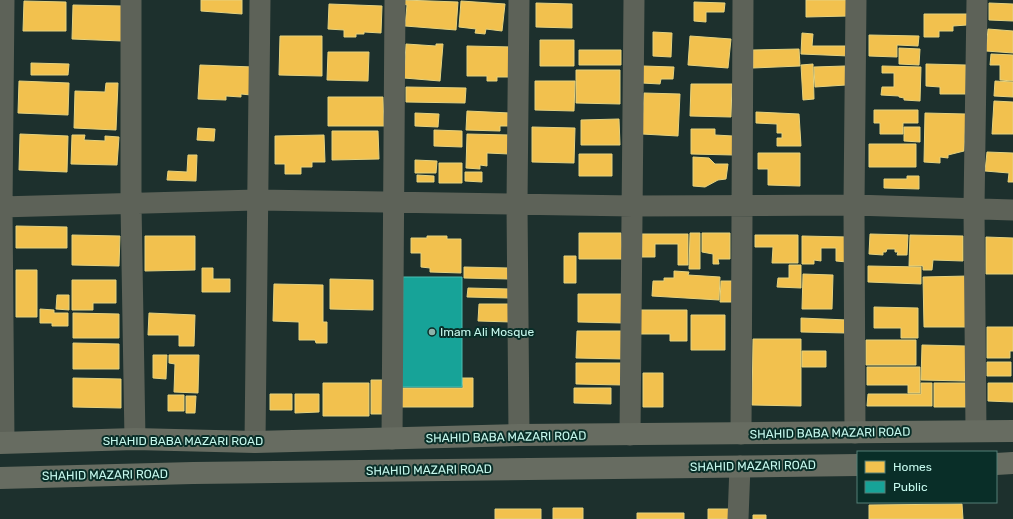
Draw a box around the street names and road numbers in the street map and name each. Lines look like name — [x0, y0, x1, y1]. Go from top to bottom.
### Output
street label: SHAHID BABA MAZARI ROAD — [750, 425, 910, 441]
street label: SHAHID BABA MAZARI ROAD — [426, 429, 586, 445]
street label: SHAHID BABA MAZARI ROAD — [103, 434, 263, 448]
street label: SHAHID MAZARI ROAD — [690, 458, 816, 474]
street label: SHAHID MAZARI ROAD — [366, 462, 492, 478]
street label: SHAHID MAZARI ROAD — [42, 467, 168, 483]

